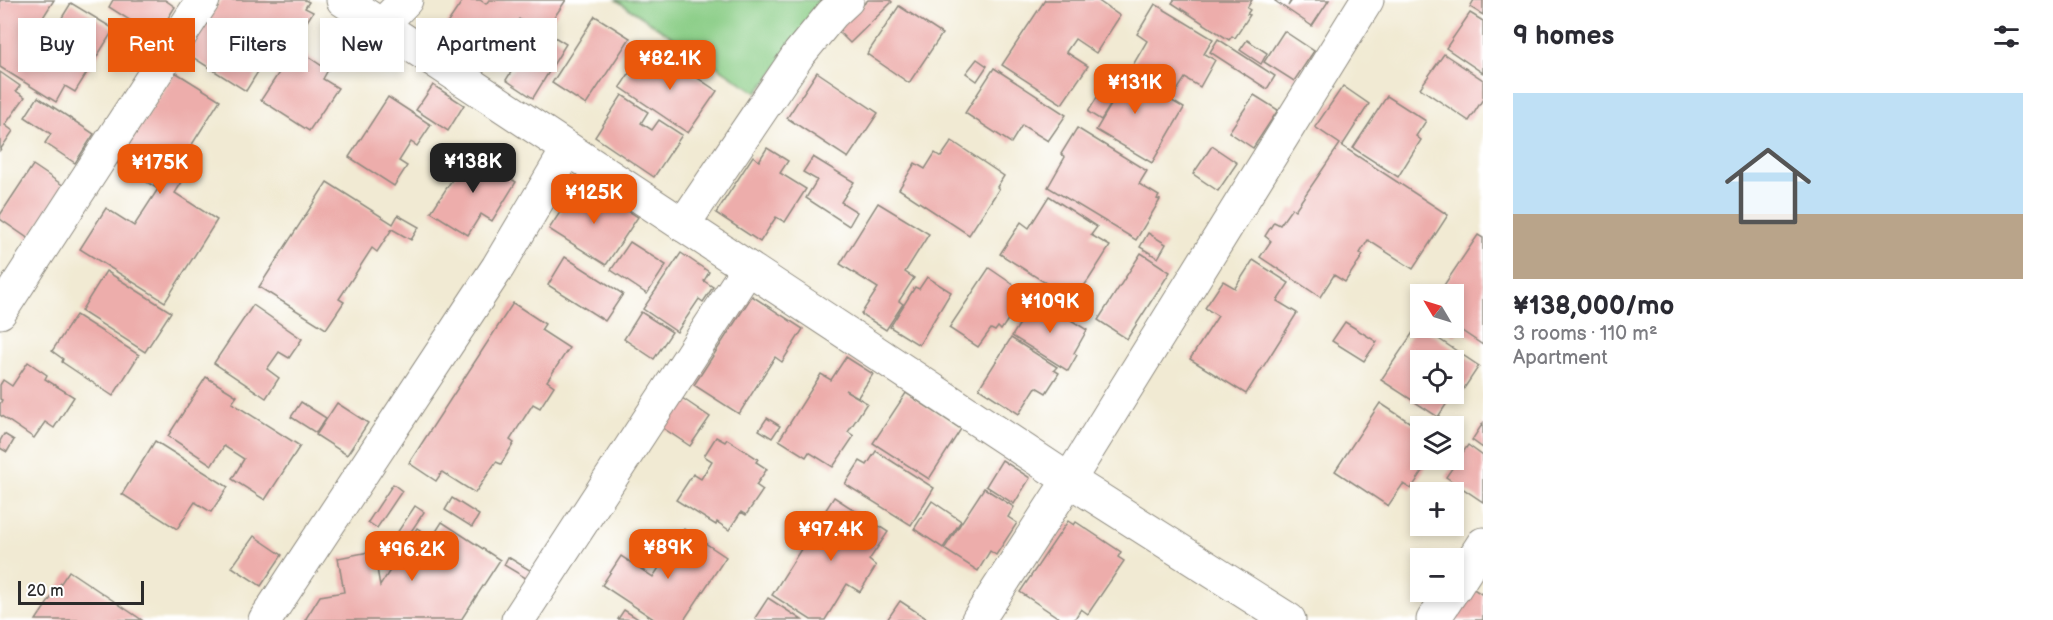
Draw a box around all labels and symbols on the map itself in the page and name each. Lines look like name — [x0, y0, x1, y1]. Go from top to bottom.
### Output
pin: ¥82.1K — [621, 40, 719, 91]
pin: ¥131K — [1093, 64, 1177, 115]
pin: ¥138K — [431, 143, 515, 194]
pin: ¥175K — [118, 144, 202, 195]
pin: ¥125K — [552, 174, 636, 225]
pin: ¥109K — [1008, 283, 1092, 334]
north arrow — [1410, 284, 1464, 338]
pin: ¥97.4K — [782, 511, 880, 562]
pin: ¥89K — [632, 529, 704, 580]
pin: ¥96.2K — [363, 531, 461, 582]
scale bar — [18, 578, 144, 606]

